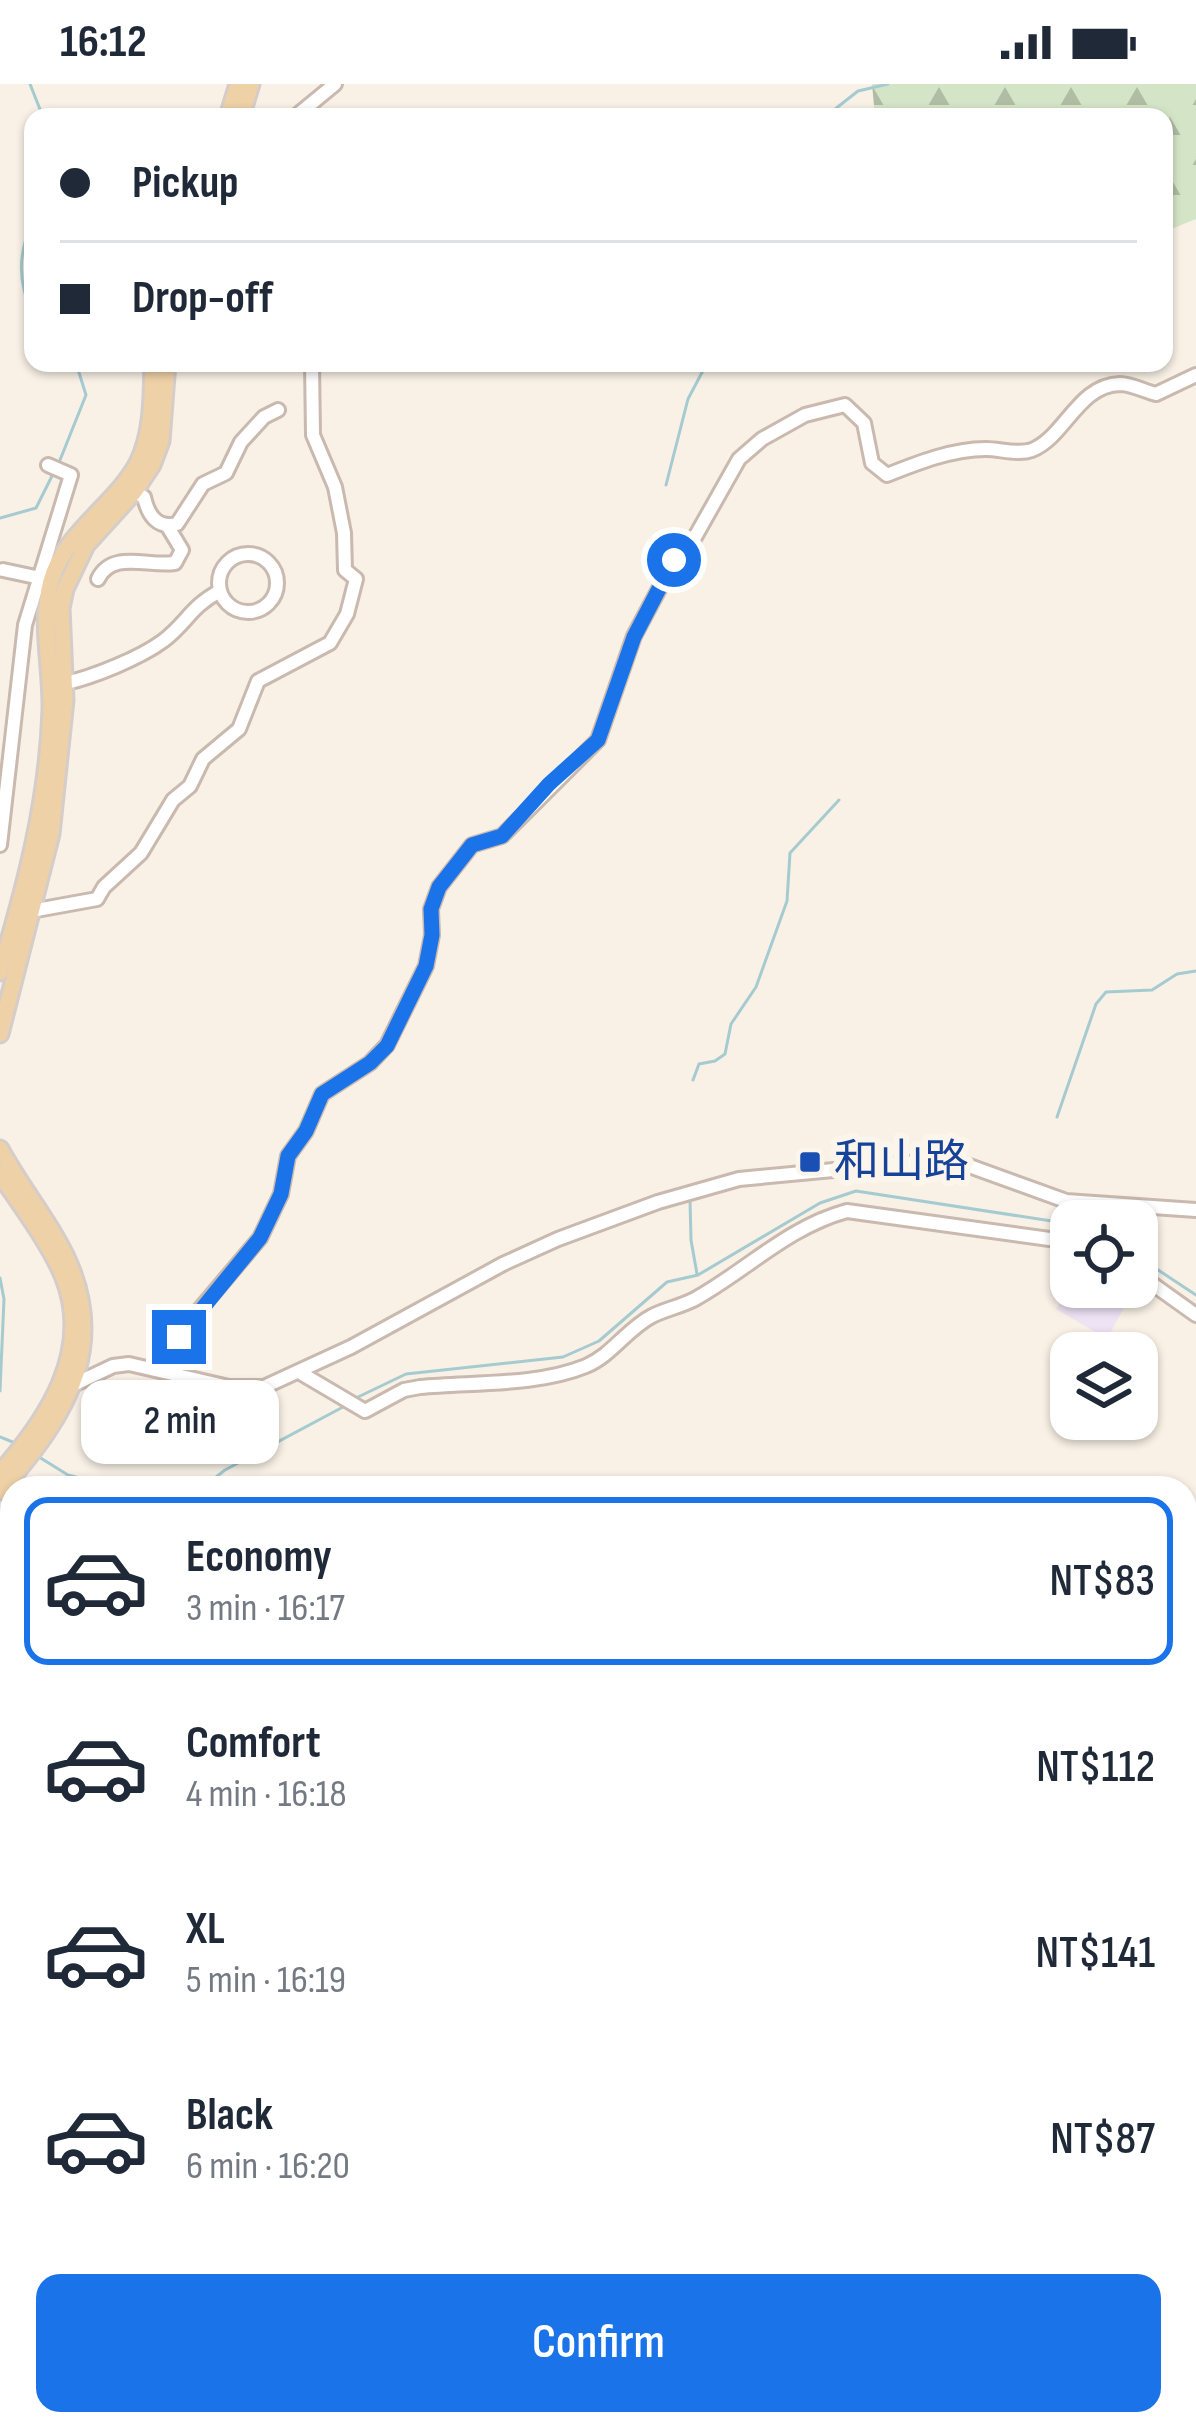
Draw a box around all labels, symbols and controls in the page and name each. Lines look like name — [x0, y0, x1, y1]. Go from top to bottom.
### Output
text: 16:12 — [60, 15, 147, 70]
text: Pickup — [132, 156, 239, 211]
text: Drop-off — [132, 271, 273, 326]
route start — [647, 533, 701, 587]
place label: 和山路 — [834, 1135, 969, 1190]
marker: 和山路 — [797, 1149, 823, 1175]
map controls — [1050, 1200, 1158, 1440]
button: locate — [1050, 1200, 1158, 1308]
route end — [152, 1310, 206, 1364]
button: layers — [1050, 1332, 1158, 1440]
callout: 2 min — [80, 1379, 278, 1463]
text: 2 min — [143, 1398, 217, 1445]
icon: car — [42, 1527, 150, 1635]
text: Economy — [186, 1530, 332, 1585]
text: NT$83 — [1049, 1554, 1155, 1609]
text: 3 min · 16:17 — [186, 1585, 345, 1632]
icon: car — [42, 1713, 150, 1821]
text: Comfort — [186, 1716, 321, 1771]
text: NT$112 — [1036, 1740, 1155, 1795]
text: 4 min · 16:18 — [186, 1771, 347, 1818]
icon: car — [42, 1899, 150, 2007]
text: XL — [186, 1902, 225, 1957]
text: NT$141 — [1036, 1926, 1155, 1981]
text: 5 min · 16:19 — [186, 1957, 346, 2004]
icon: car — [42, 2085, 150, 2193]
text: Black — [186, 2088, 273, 2143]
text: NT$87 — [1050, 2112, 1155, 2167]
text: 6 min · 16:20 — [186, 2143, 350, 2190]
button: Confirm — [36, 2274, 1161, 2412]

